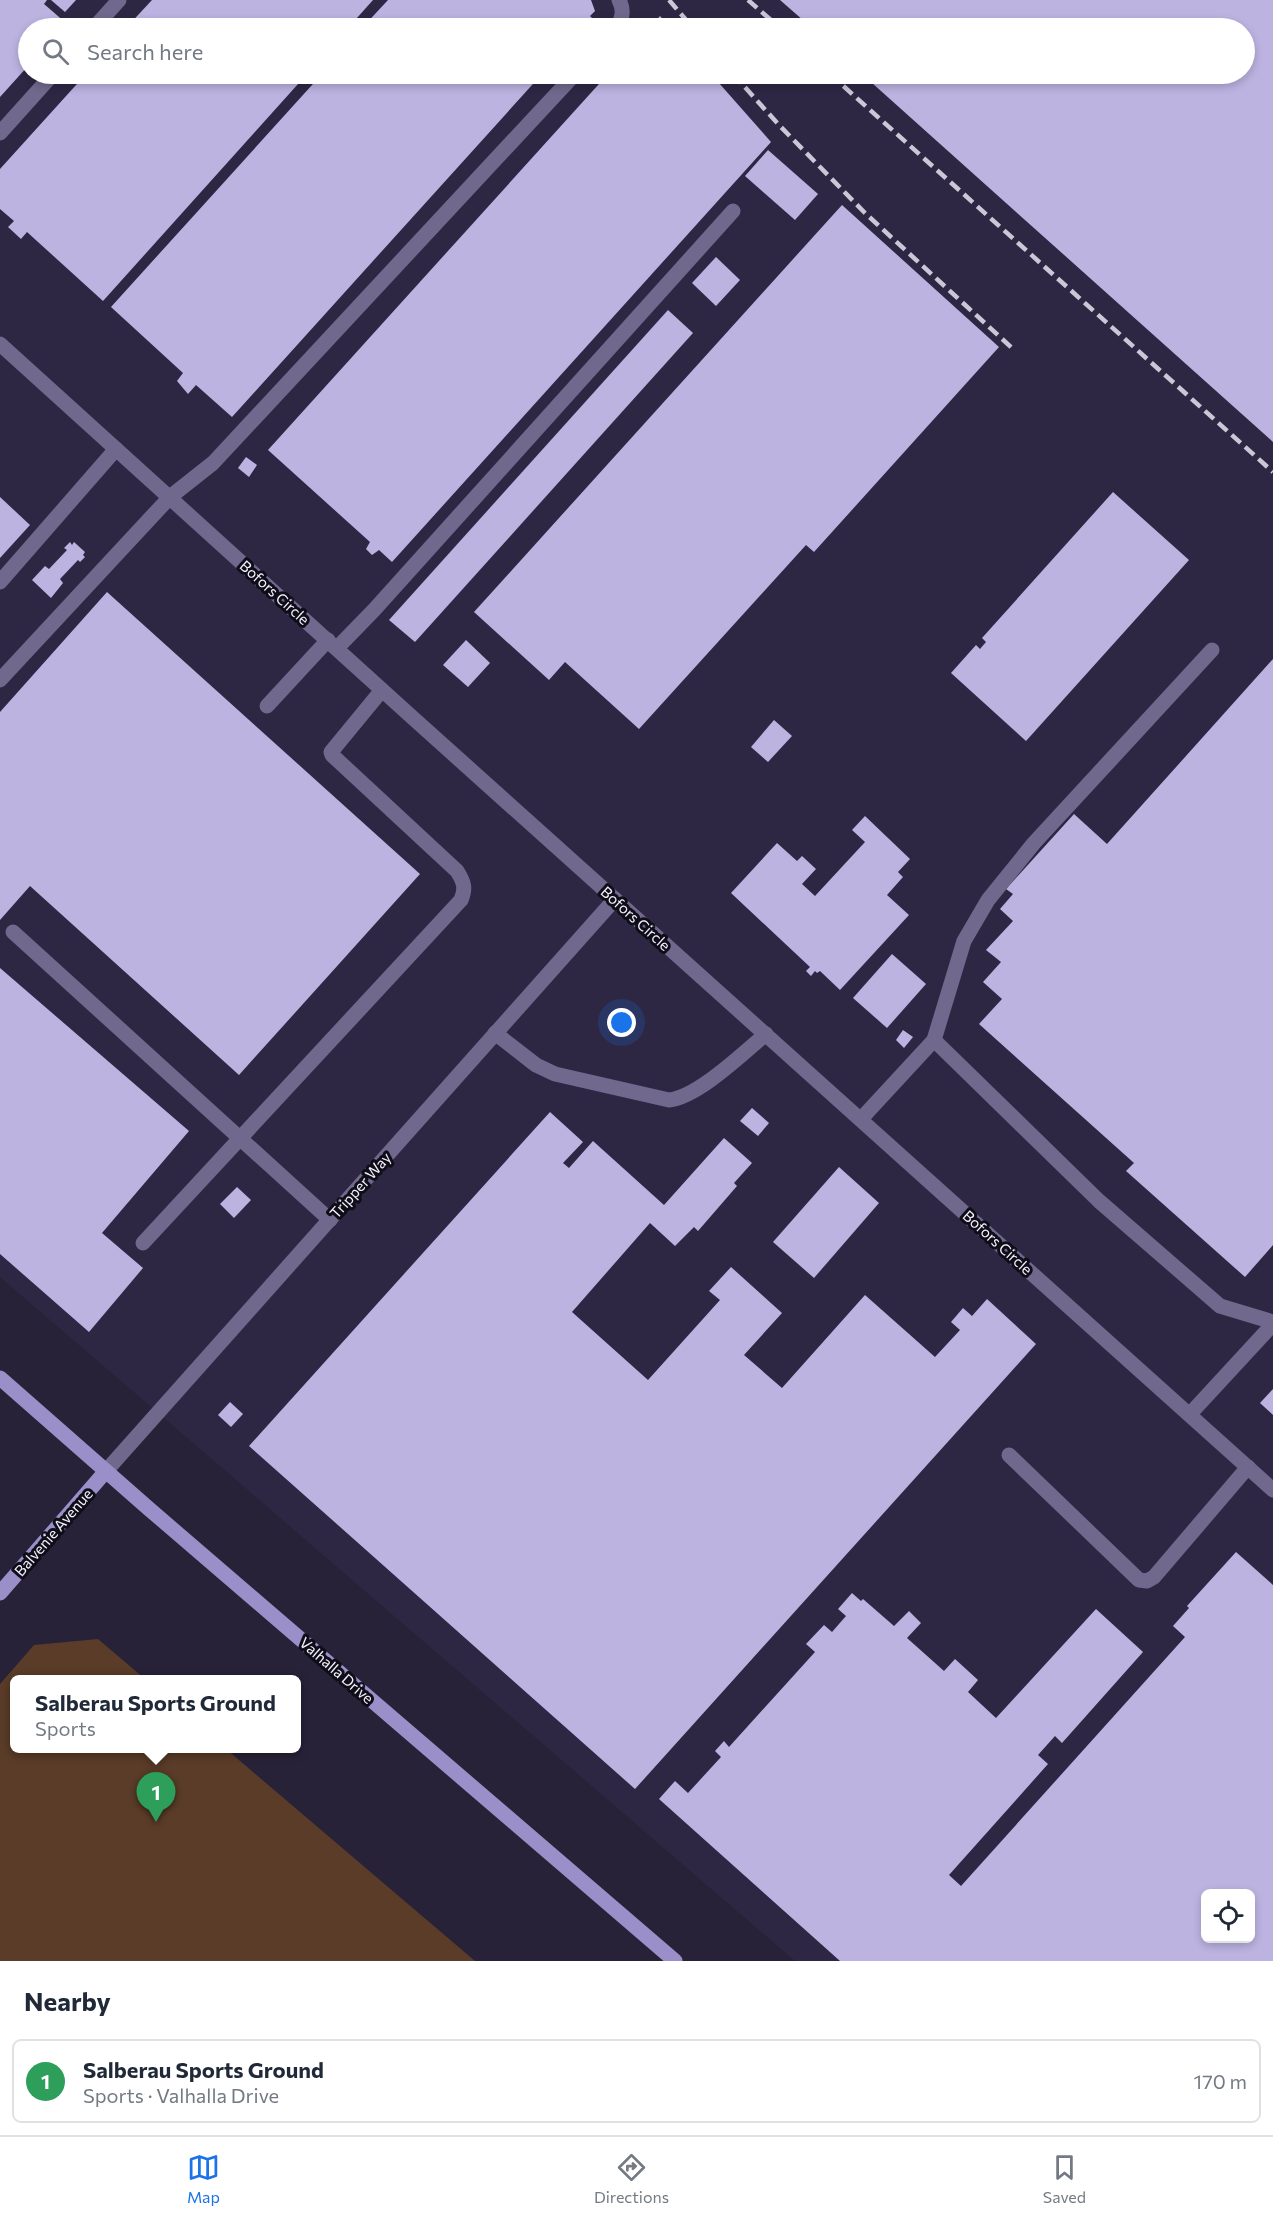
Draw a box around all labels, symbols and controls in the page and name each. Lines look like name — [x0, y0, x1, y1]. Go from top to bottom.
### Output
search box — [18, 18, 1255, 84]
icon: search — [39, 35, 72, 68]
text: Search here — [87, 38, 203, 65]
street label: Bofors Circle — [236, 556, 314, 628]
street label: Bofors Circle — [597, 882, 675, 954]
your location — [607, 1008, 636, 1037]
street label: Tripper Way — [326, 1148, 395, 1222]
street label: Bofors Circle — [959, 1206, 1037, 1278]
street label: Balvenie Avenue — [10, 1485, 96, 1579]
street label: Valhalla Drive — [296, 1633, 378, 1707]
popup — [10, 1675, 301, 1753]
text: Salberau Sports Ground — [35, 1689, 276, 1716]
text: Sports — [35, 1716, 96, 1740]
pin: 1 — [136, 1772, 176, 1822]
map controls — [1201, 1889, 1255, 1943]
button: locate — [1201, 1889, 1255, 1943]
text: Nearby — [24, 1985, 111, 2016]
text: Salberau Sports Ground — [83, 2056, 324, 2083]
text: 1 — [41, 2069, 50, 2093]
text: 170 m — [1194, 2069, 1247, 2093]
text: Sports · Valhalla Drive — [83, 2083, 279, 2107]
tab: Map — [187, 2151, 220, 2206]
tab: Directions — [594, 2151, 669, 2206]
tab: Saved — [1043, 2151, 1086, 2206]

